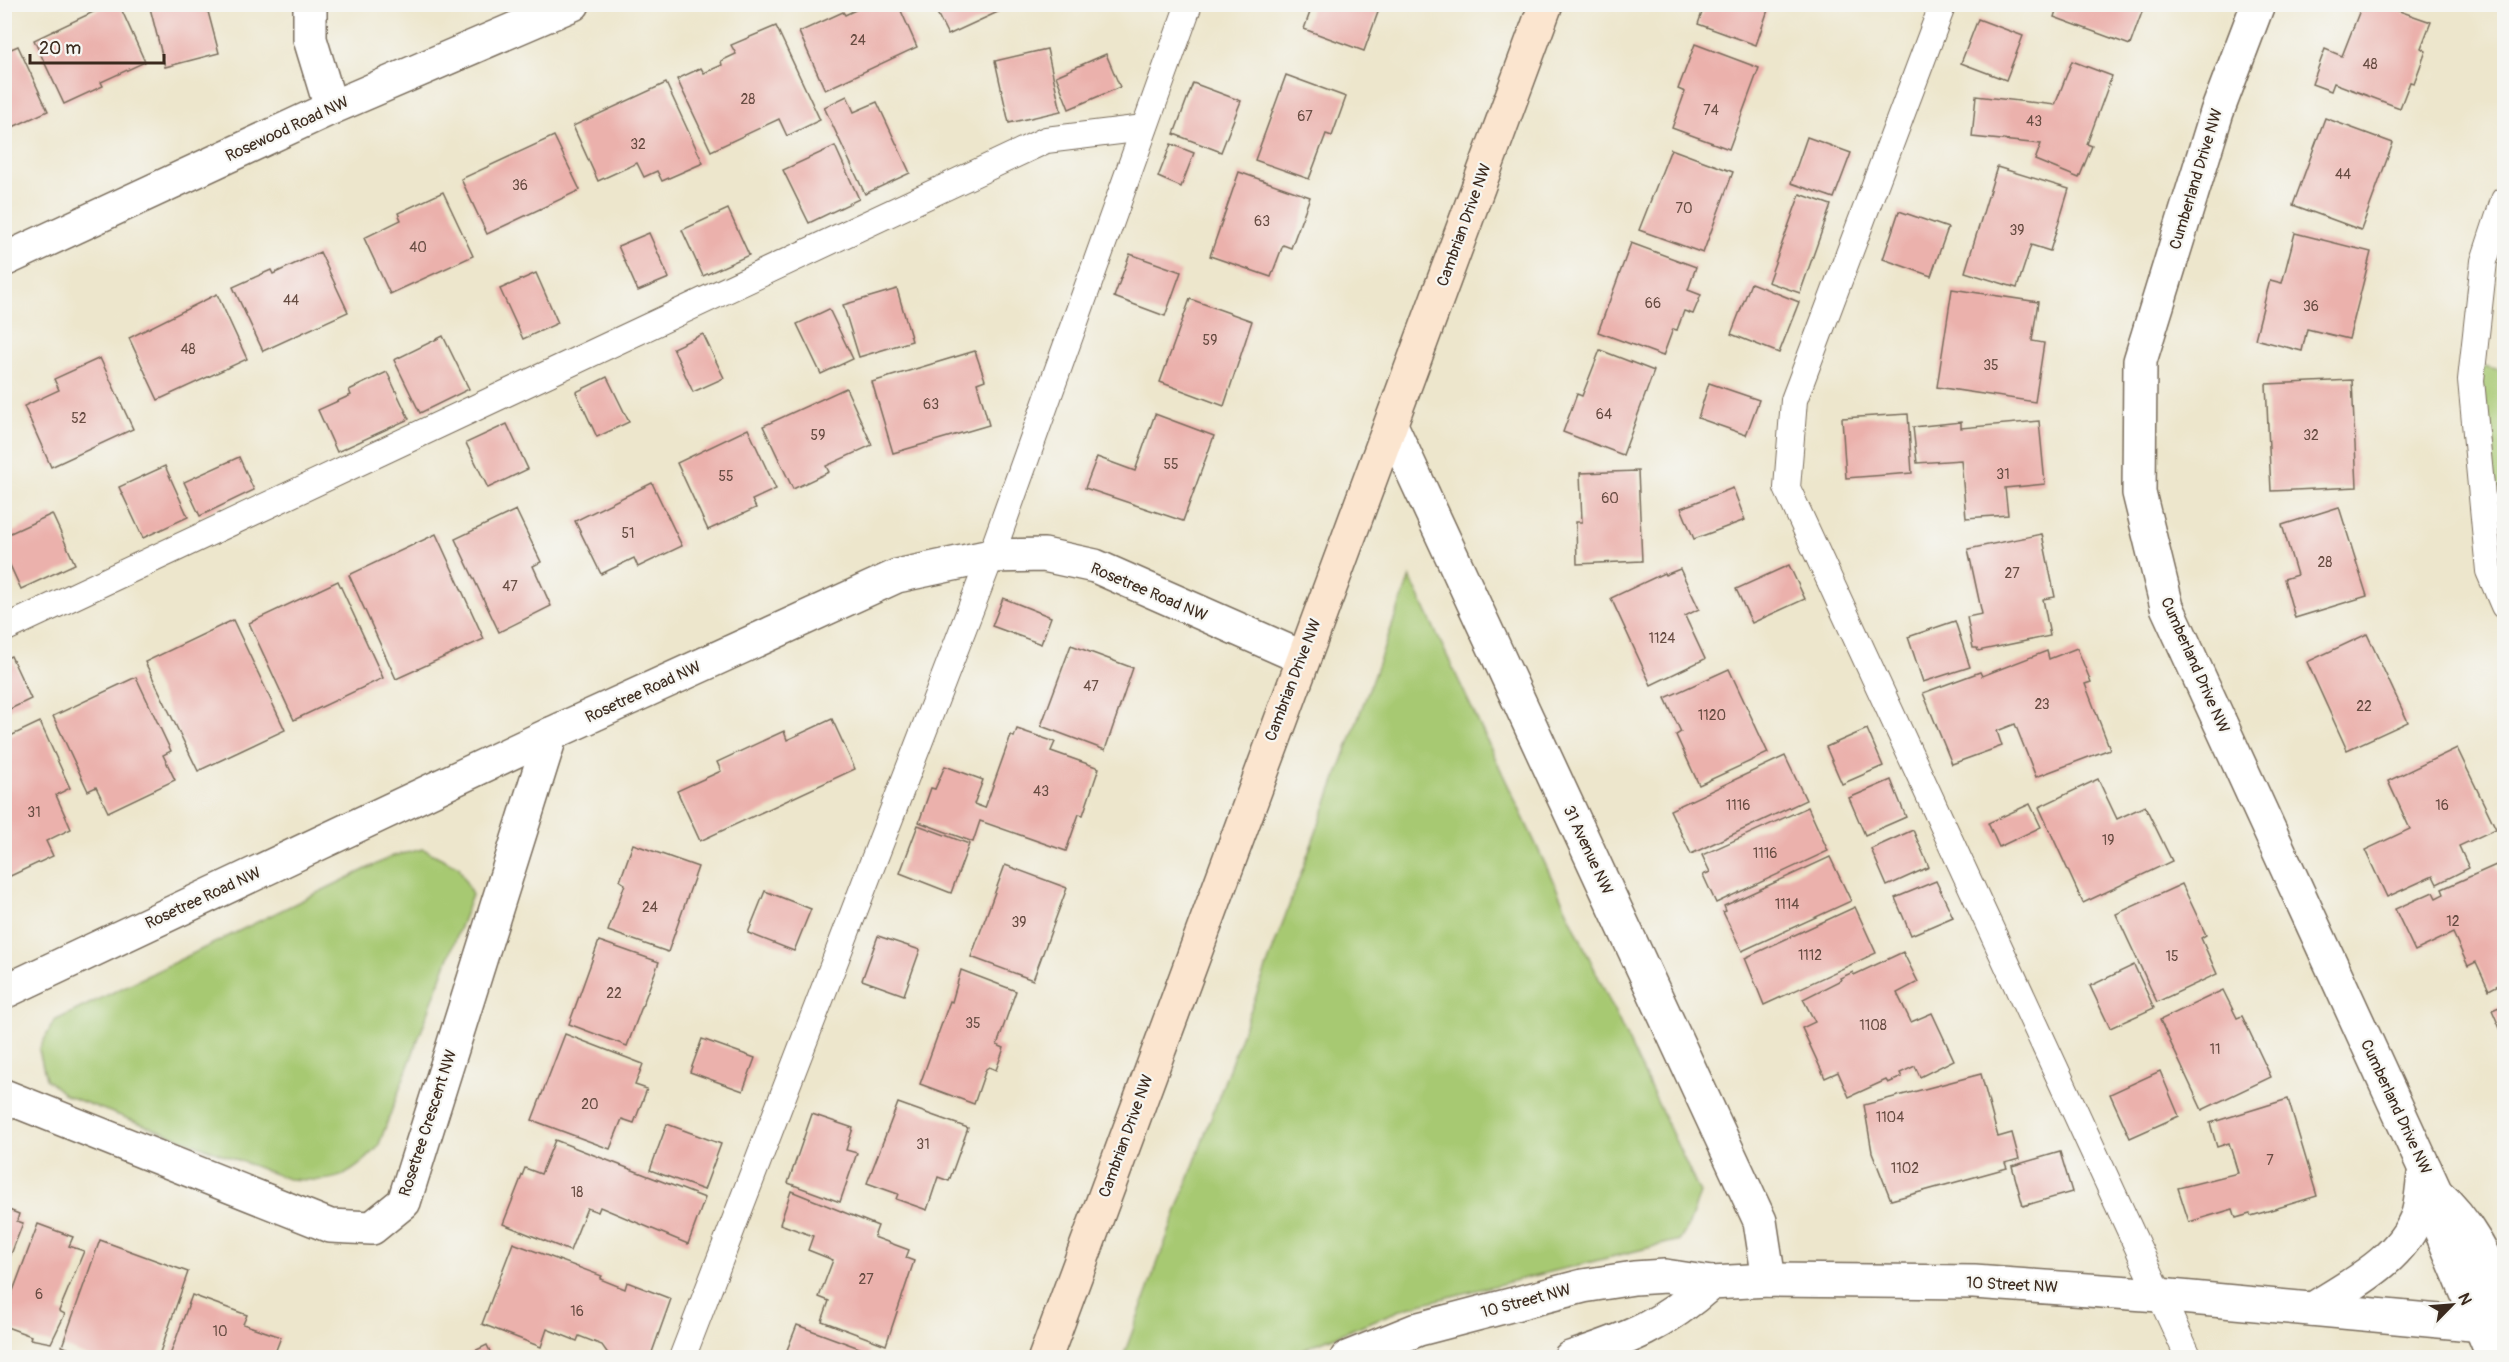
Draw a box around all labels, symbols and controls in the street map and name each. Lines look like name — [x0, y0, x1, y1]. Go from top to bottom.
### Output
scale bar — [30, 27, 164, 65]
house number: 24 — [850, 32, 866, 49]
text: 20 m — [39, 37, 81, 60]
house number: 48 — [2362, 56, 2378, 73]
house number: 28 — [741, 91, 755, 108]
street label: Rosewood Road NW — [222, 92, 352, 166]
house number: 74 — [1703, 102, 1719, 119]
street label: Cumberland Drive NW — [2165, 106, 2227, 252]
house number: 67 — [1297, 108, 1313, 125]
house number: 43 — [2026, 113, 2042, 130]
house number: 32 — [630, 136, 646, 153]
street label: Cambrian Drive NW — [1432, 161, 1496, 289]
house number: 44 — [2335, 166, 2351, 183]
house number: 36 — [512, 177, 528, 194]
house number: 70 — [1676, 200, 1692, 217]
house number: 63 — [1254, 213, 1270, 230]
house number: 39 — [2009, 222, 2025, 239]
house number: 40 — [409, 239, 427, 256]
house number: 44 — [283, 292, 299, 309]
house number: 66 — [1645, 295, 1661, 312]
house number: 36 — [2303, 298, 2319, 315]
house number: 59 — [1203, 332, 1217, 349]
house number: 48 — [180, 341, 196, 358]
house number: 35 — [1983, 357, 1999, 374]
house number: 63 — [923, 396, 939, 413]
house number: 64 — [1596, 406, 1612, 423]
house number: 52 — [71, 410, 87, 427]
house number: 59 — [811, 427, 825, 444]
house number: 32 — [2303, 427, 2319, 444]
house number: 55 — [1163, 456, 1179, 473]
house number: 31 — [1996, 466, 2010, 483]
house number: 55 — [718, 468, 734, 485]
house number: 60 — [1601, 490, 1619, 507]
house number: 51 — [621, 525, 635, 542]
house number: 28 — [2318, 554, 2332, 571]
street label: Rosetree Road NW — [1088, 558, 1210, 626]
house number: 27 — [2004, 565, 2020, 582]
house number: 47 — [502, 578, 518, 595]
street label: Cumberland Drive NW — [2156, 594, 2234, 736]
street label: Cambrian Drive NW — [1260, 616, 1326, 744]
house number: 1124 — [1649, 630, 1675, 647]
street label: Rosetree Road NW — [582, 657, 704, 727]
house number: 47 — [1083, 678, 1099, 695]
house number: 23 — [2034, 696, 2050, 713]
house number: 22 — [2356, 698, 2372, 715]
house number: 1120 — [1698, 707, 1726, 724]
house number: 43 — [1033, 783, 1049, 800]
house number: 1116 — [1726, 797, 1750, 814]
house number: 16 — [2435, 797, 2449, 814]
street label: 31 Avenue NW — [1559, 802, 1617, 898]
house number: 31 — [27, 804, 41, 821]
house number: 19 — [2102, 832, 2114, 849]
house number: 1116 — [1753, 845, 1777, 862]
street label: Rosetree Road NW — [142, 863, 264, 933]
house number: 1114 — [1775, 896, 1799, 913]
house number: 24 — [642, 899, 658, 916]
house number: 12 — [2446, 913, 2460, 930]
house number: 39 — [1011, 914, 1027, 931]
house number: 1112 — [1798, 947, 1822, 964]
house number: 15 — [2165, 948, 2179, 965]
house number: 22 — [606, 985, 622, 1002]
house number: 35 — [965, 1015, 981, 1032]
house number: 1108 — [1859, 1017, 1887, 1034]
street label: Cumberland Drive NW — [2356, 1036, 2436, 1178]
house number: 11 — [2210, 1041, 2220, 1058]
street label: Rosetree Crescent NW — [395, 1047, 461, 1199]
street label: Cambrian Drive NW — [1094, 1072, 1158, 1200]
house number: 20 — [581, 1096, 599, 1113]
house number: 1104 — [1876, 1109, 1904, 1126]
house number: 31 — [916, 1136, 930, 1153]
house number: 7 — [2266, 1152, 2274, 1169]
house number: 1102 — [1891, 1160, 1919, 1177]
house number: 18 — [571, 1184, 583, 1201]
house number: 27 — [858, 1271, 874, 1288]
street label: 10 Street NW — [1966, 1273, 2058, 1297]
north arrow — [2422, 1275, 2482, 1335]
street label: 10 Street NW — [1479, 1279, 1573, 1323]
house number: 6 — [35, 1286, 43, 1303]
text: N — [2453, 1290, 2476, 1308]
house number: 16 — [570, 1303, 584, 1320]
house number: 10 — [212, 1323, 228, 1340]

